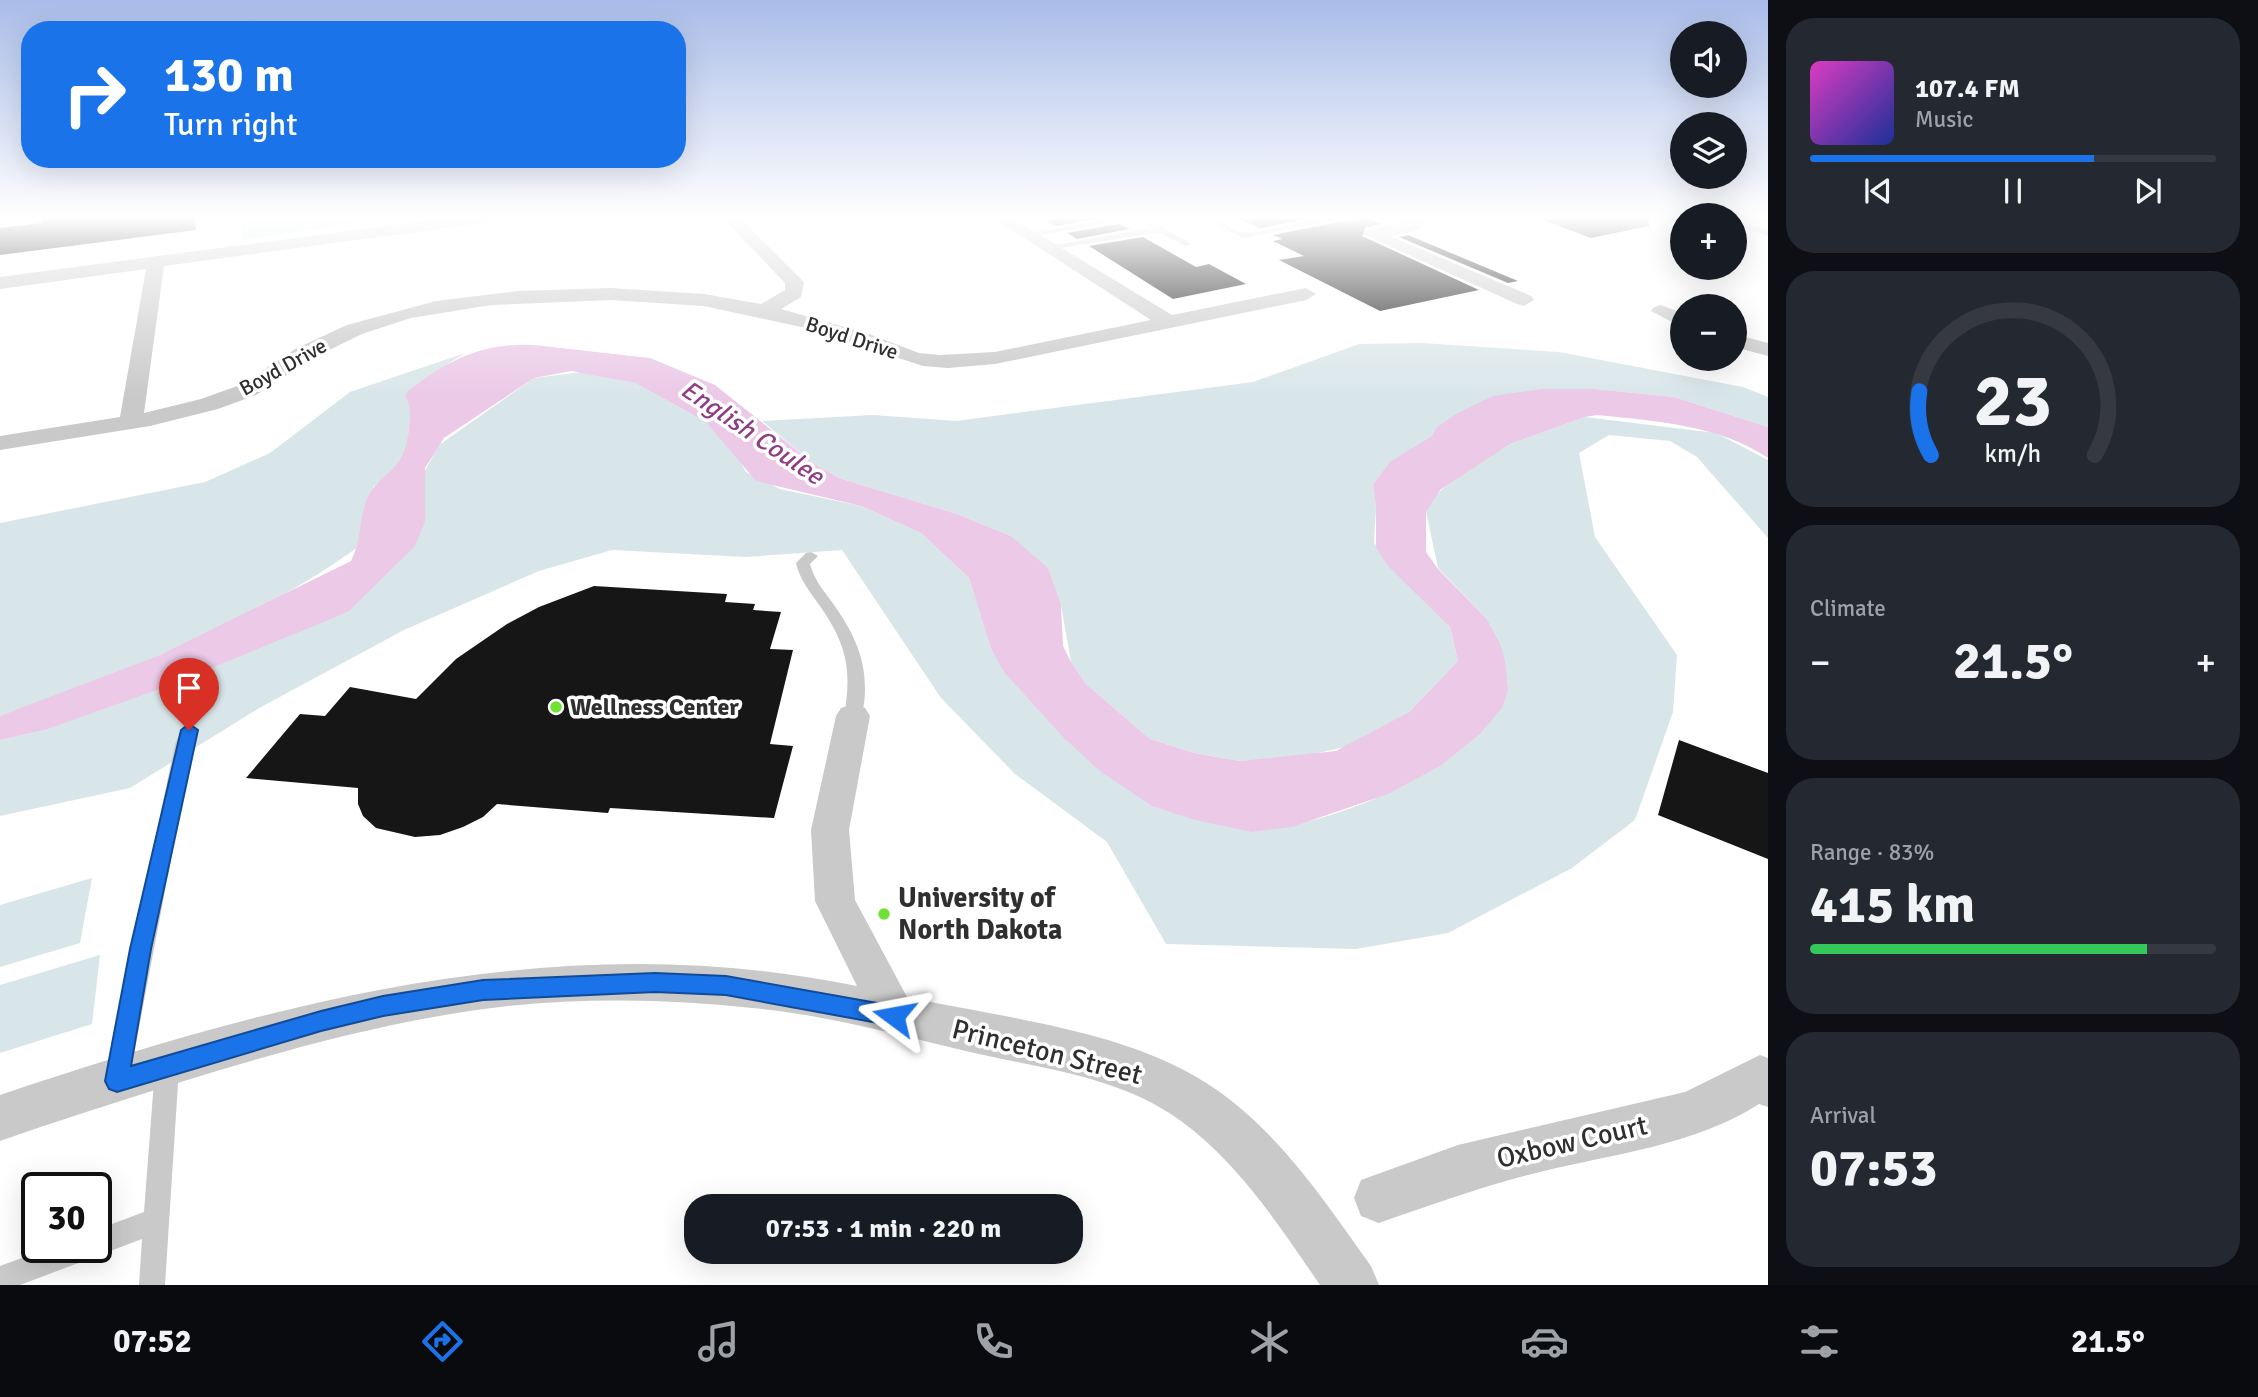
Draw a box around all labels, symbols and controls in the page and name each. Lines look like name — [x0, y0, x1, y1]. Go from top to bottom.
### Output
map controls — [1670, 21, 1747, 371]
button: sound — [1670, 21, 1747, 98]
text: 130 m — [164, 45, 294, 105]
icon: right — [49, 49, 140, 140]
text: 107.4 FM — [1915, 73, 2020, 105]
text: Turn right — [164, 105, 297, 144]
text: Music — [1915, 105, 1973, 134]
button: layers — [1670, 112, 1747, 189]
icon: previous — [1859, 172, 1897, 210]
icon: pause — [1994, 172, 2032, 210]
icon: next — [2129, 172, 2167, 210]
button: + — [1670, 203, 1747, 280]
button: − — [1670, 294, 1747, 371]
street label: Boyd Drive — [802, 311, 902, 365]
street label: Boyd Drive — [235, 332, 331, 402]
text: 23 — [1974, 358, 2052, 447]
water label: English Coulee — [675, 374, 831, 494]
text: km/h — [1985, 438, 2041, 469]
text: Climate — [1810, 594, 1886, 623]
text: 21.5° — [1953, 629, 2073, 693]
text: − — [1810, 639, 1831, 686]
text: + — [2195, 639, 2216, 686]
pin — [159, 658, 219, 730]
icon: arrive — [170, 669, 208, 707]
place label: Wellness Center — [570, 692, 739, 722]
marker: Wellness Center — [548, 699, 564, 715]
text: Range · 83% — [1810, 838, 1934, 867]
text: 415 km — [1810, 873, 1975, 937]
place label: University of North Dakota — [898, 881, 1062, 947]
marker: University of North Dakota — [876, 906, 892, 922]
position arrow — [857, 979, 931, 1053]
street label: Princeton Street — [948, 1012, 1146, 1092]
text: Arrival — [1810, 1101, 1876, 1130]
street label: Oxbow Court — [1493, 1108, 1651, 1176]
text: 07:53 — [1810, 1136, 1938, 1200]
speed limit sign: 30 — [21, 1172, 112, 1263]
text: 07:53 · 1 min · 220 m — [766, 1213, 1001, 1245]
icon: directions — [418, 1317, 467, 1366]
icon: music — [694, 1317, 743, 1366]
icon: phone — [969, 1317, 1018, 1366]
icon: climate — [1245, 1317, 1294, 1366]
icon: car — [1520, 1317, 1569, 1366]
icon: filters — [1795, 1317, 1844, 1366]
text: 07:52 — [113, 1322, 192, 1361]
text: 21.5° — [2071, 1322, 2145, 1361]

